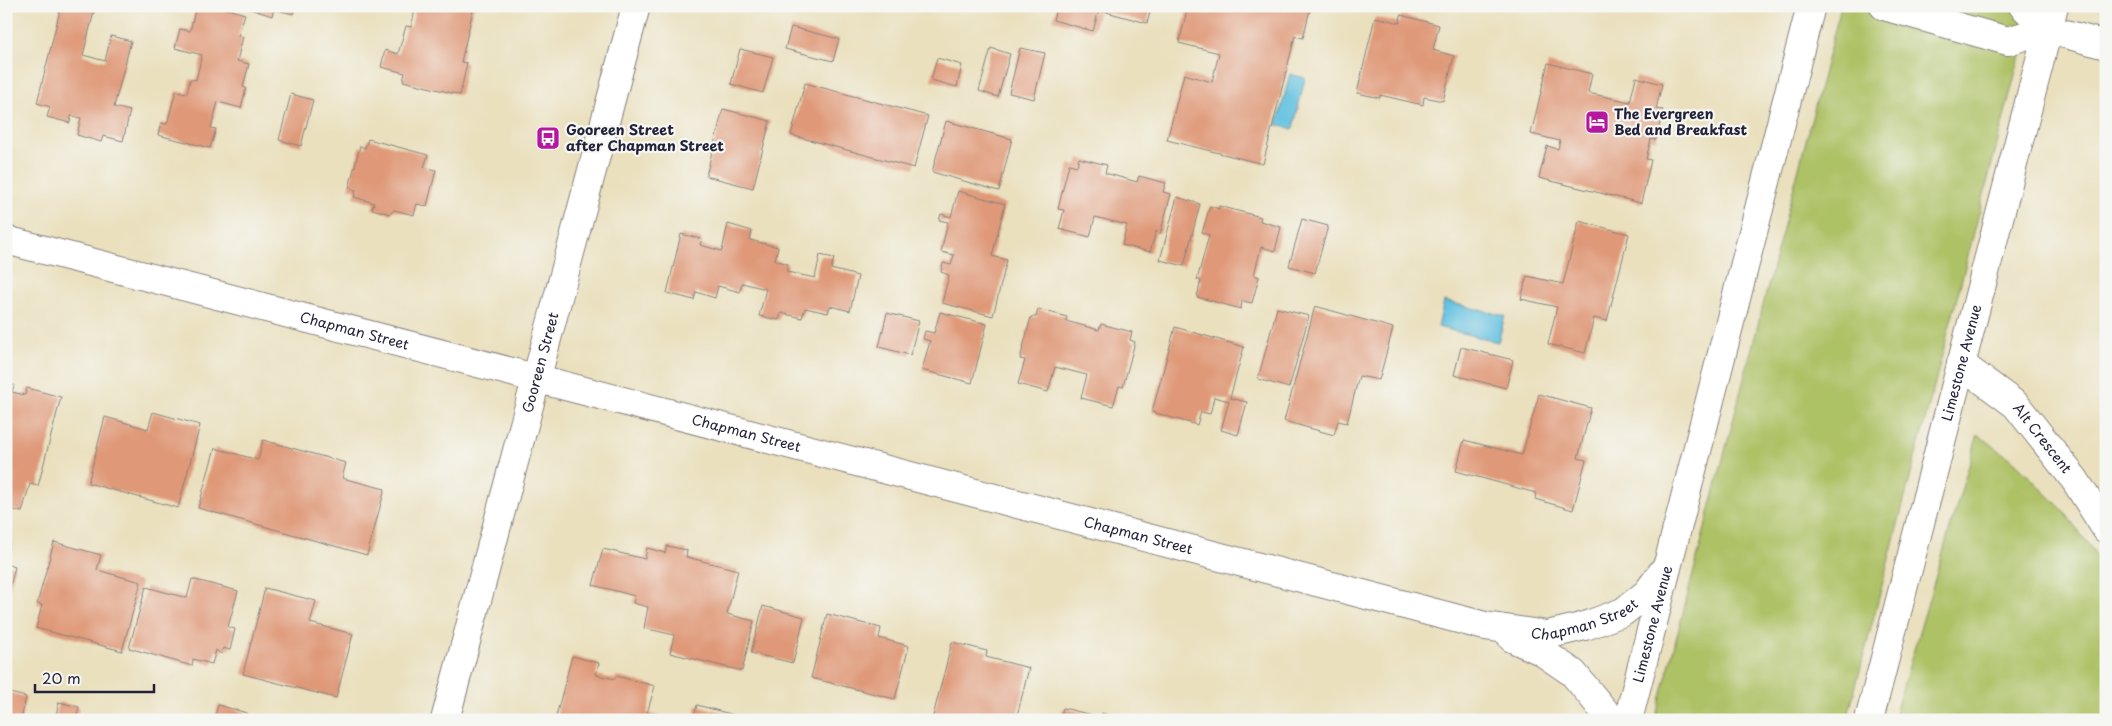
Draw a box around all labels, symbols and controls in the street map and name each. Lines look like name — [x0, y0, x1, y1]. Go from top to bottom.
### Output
place label: The Evergreen Bed and Breakfast — [1614, 103, 1748, 140]
hotel icon: The Evergreen Bed and Breakfast — [1584, 109, 1610, 135]
place label: Gooreen Street after Chapman Street — [566, 119, 724, 156]
bus stop icon: Gooreen Street after Chapman Street — [535, 125, 561, 151]
street label: Limestone Avenue — [1936, 302, 1986, 423]
street label: Chapman Street — [298, 306, 411, 355]
street label: Gooreen Street — [517, 309, 564, 415]
street label: Alt Crescent — [2008, 398, 2077, 478]
street label: Chapman Street — [690, 408, 803, 457]
street label: Chapman Street — [1081, 511, 1195, 559]
street label: Limestone Avenue — [1627, 563, 1677, 685]
street label: Chapman Street — [1530, 593, 1642, 645]
scale bar — [35, 661, 154, 693]
text: 20 m — [42, 666, 81, 689]

